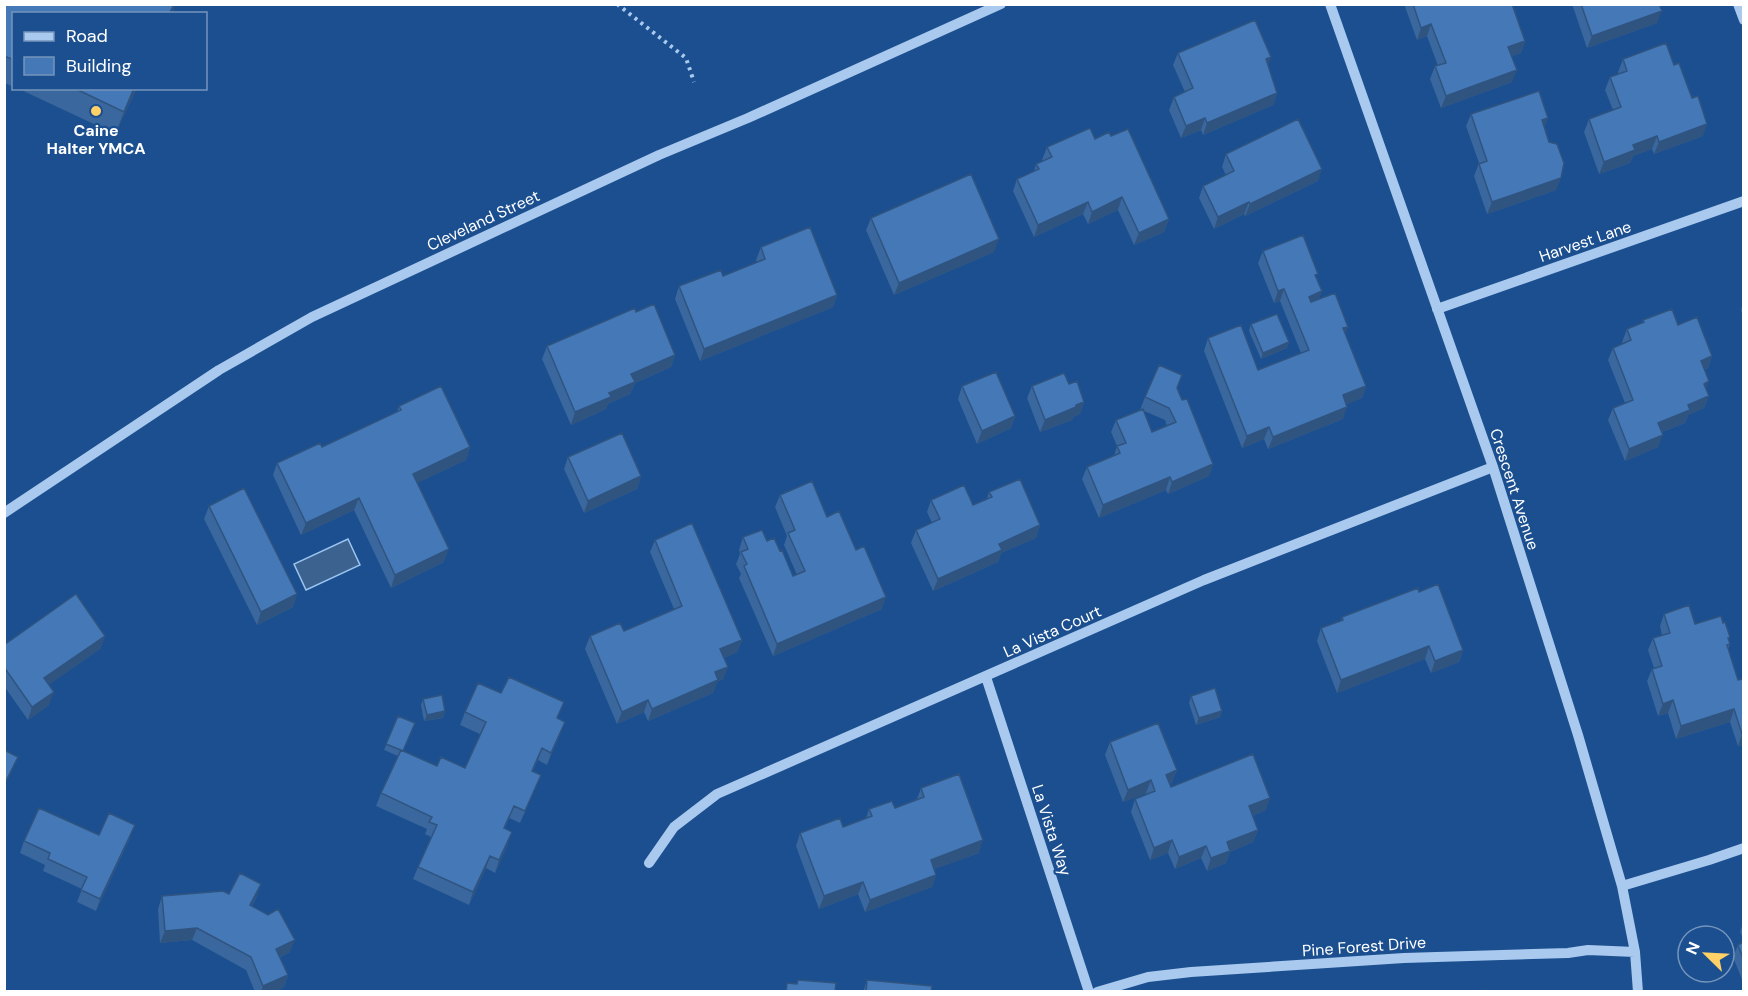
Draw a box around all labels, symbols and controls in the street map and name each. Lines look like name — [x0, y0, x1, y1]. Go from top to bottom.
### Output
legend — [12, 12, 207, 90]
text: Road — [66, 24, 108, 48]
text: Building — [66, 54, 131, 78]
marker: Caine Halter YMCA — [89, 104, 103, 118]
place label: Caine Halter YMCA — [46, 120, 146, 159]
street label: Cleveland Street — [423, 185, 543, 256]
street label: Harvest Lane — [1536, 216, 1634, 267]
street label: Crescent Avenue — [1485, 426, 1544, 553]
street label: La Vista Court — [1000, 600, 1105, 662]
street label: La Vista Way — [1027, 782, 1076, 879]
north arrow — [1676, 924, 1736, 984]
street label: Pine Forest Drive — [1301, 932, 1427, 961]
text: N — [1681, 939, 1705, 958]

